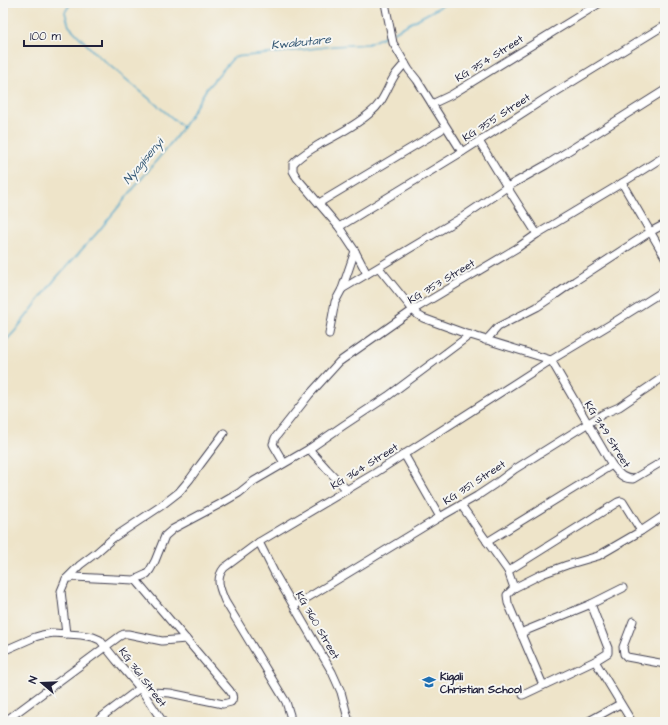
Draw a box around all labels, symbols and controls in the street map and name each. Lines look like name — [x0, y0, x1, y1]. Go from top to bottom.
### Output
scale bar — [24, 22, 102, 48]
text: 100 m — [30, 28, 61, 45]
water label: Kwabutare — [270, 31, 332, 54]
street label: KG 354 Street — [452, 31, 527, 85]
street label: KG 355 Street — [459, 90, 534, 145]
water label: Nyagisenyi — [119, 133, 170, 189]
street label: KG 353 Street — [405, 255, 478, 307]
street label: KG 349 Street — [581, 398, 634, 471]
street label: KG 364 Street — [328, 439, 401, 493]
street label: KG 351 Street — [440, 456, 509, 508]
street label: KG 360 Street — [292, 588, 343, 663]
street label: KG 361 Street — [115, 644, 170, 711]
north arrow — [22, 663, 62, 703]
place label: Kigali Christian School — [440, 669, 522, 697]
text: N — [25, 674, 41, 686]
school or university icon: Kigali Christian School — [421, 674, 437, 690]

